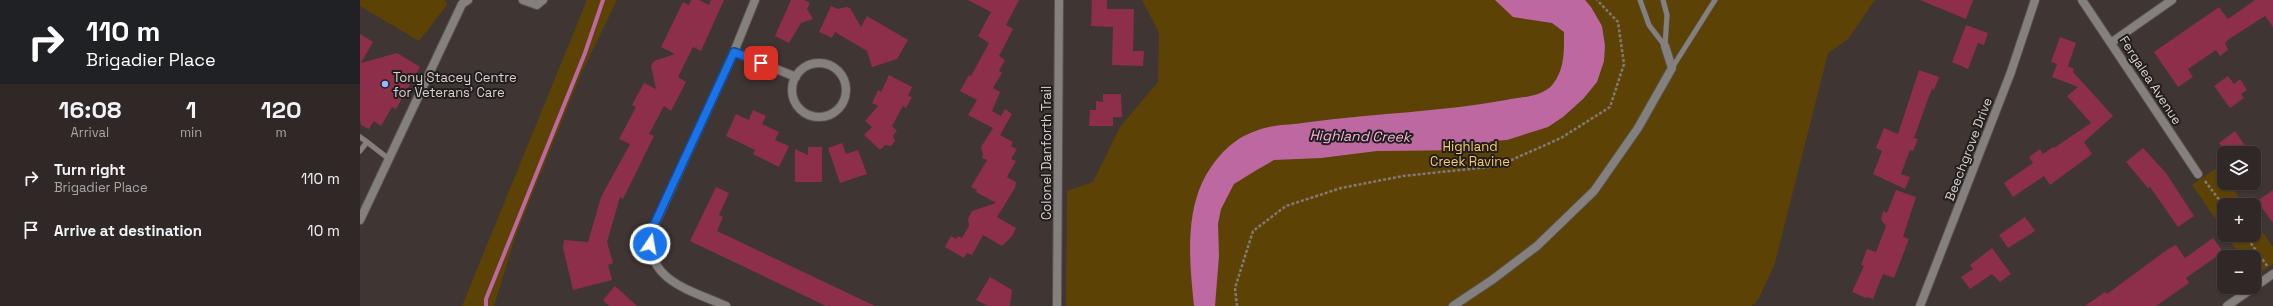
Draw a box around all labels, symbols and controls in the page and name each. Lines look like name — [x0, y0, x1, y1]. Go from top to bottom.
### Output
text: 110 m — [86, 13, 160, 49]
icon: right — [20, 16, 72, 68]
street label: Fergalea Avenue — [2116, 33, 2186, 128]
pin — [744, 46, 778, 80]
text: Brigadier Place — [86, 48, 216, 71]
icon: arrive — [750, 52, 772, 74]
place label: Tony Stacey Centre for Veterans' Care — [393, 69, 517, 101]
marker: Tony Stacey Centre for Veterans' Care — [380, 79, 390, 89]
street label: Colonel Danforth Trail — [1038, 86, 1055, 220]
text: 16:08 — [59, 94, 121, 125]
text: 1 — [186, 94, 196, 125]
text: 120 — [261, 94, 301, 125]
street label: Beechgrove Drive — [1941, 95, 1996, 203]
text: Arrival — [71, 124, 109, 141]
text: min — [180, 124, 202, 141]
text: m — [276, 124, 287, 141]
water label: Highland Creek — [1309, 126, 1412, 146]
park label: Highland Creek Ravine — [1430, 138, 1510, 170]
map controls — [2217, 146, 2261, 294]
button: layers — [2217, 146, 2261, 190]
text: Turn right — [54, 160, 125, 179]
icon: right — [20, 167, 42, 189]
text: 110 m — [301, 169, 340, 188]
text: Brigadier Place — [54, 179, 148, 196]
button: + — [2217, 198, 2261, 242]
icon: arrive — [20, 219, 42, 241]
text: Arrive at destination — [54, 221, 202, 240]
text: 10 m — [307, 221, 340, 240]
position arrow — [629, 223, 671, 265]
button: − — [2217, 250, 2261, 294]

